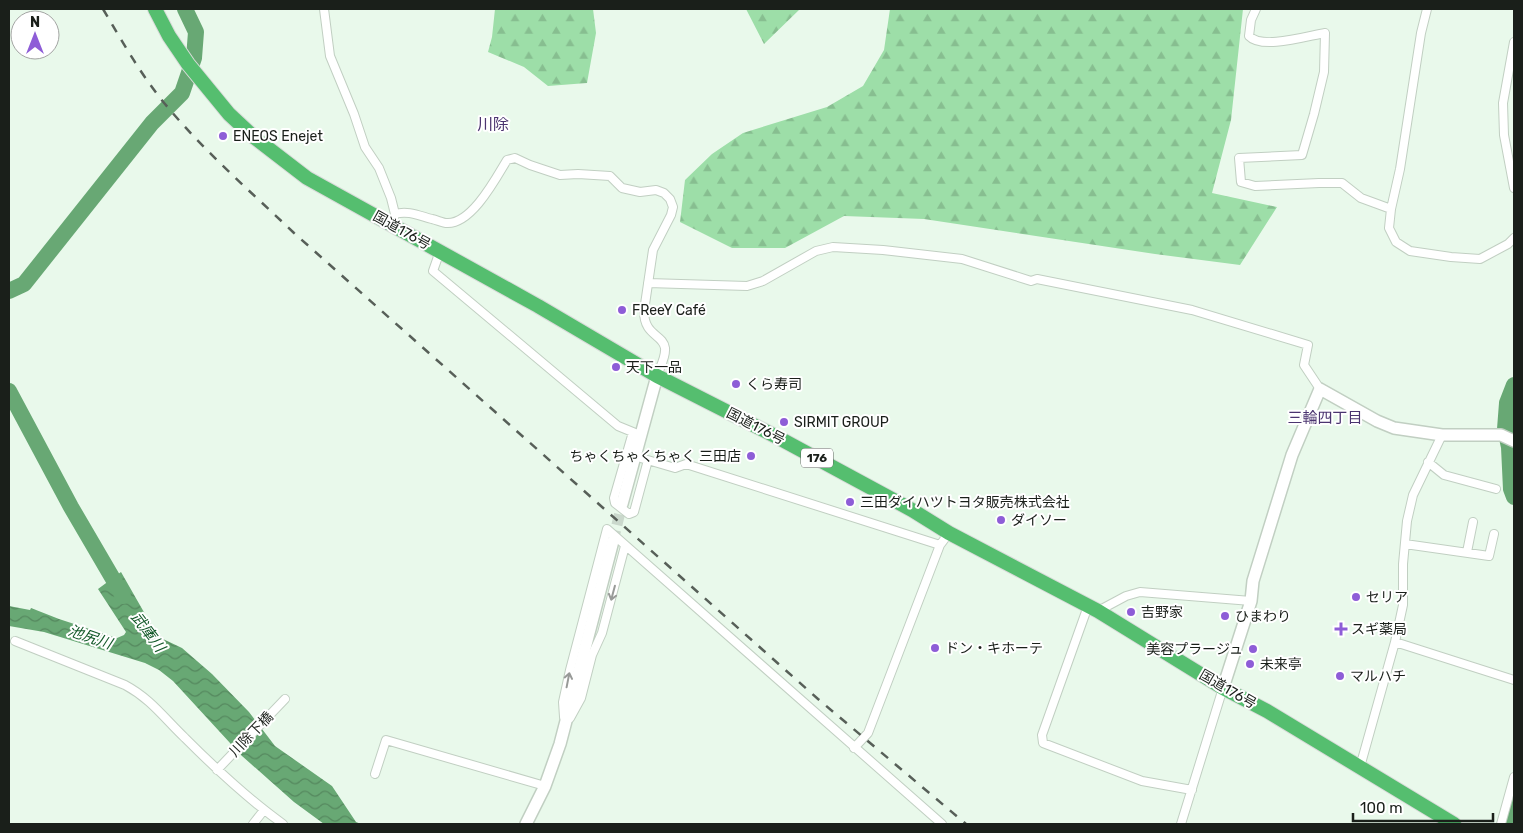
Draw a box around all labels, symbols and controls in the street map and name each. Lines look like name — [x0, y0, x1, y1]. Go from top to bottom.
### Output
north arrow — [10, 10, 60, 60]
text: N — [30, 14, 40, 31]
district label: 川除 — [477, 115, 509, 134]
place label: ENEOS Enejet — [233, 128, 323, 145]
marker: ENEOS Enejet — [217, 130, 229, 142]
street label: 国道176号 — [370, 208, 434, 253]
place label: FReeY Café — [632, 302, 706, 319]
marker: FReeY Café — [616, 304, 628, 316]
place label: 天下一品 — [626, 359, 682, 376]
marker: 天下一品 — [610, 361, 622, 373]
place label: くら寿司 — [746, 376, 802, 393]
marker: くら寿司 — [730, 378, 742, 390]
street label: 国道176号 — [724, 405, 788, 448]
district label: 三輪四丁目 — [1287, 409, 1363, 427]
place label: SIRMIT GROUP — [794, 414, 889, 431]
marker: SIRMIT GROUP — [778, 416, 790, 428]
place label: ちゃくちゃくちゃく 三田店 — [570, 448, 741, 465]
road number: 176 — [801, 448, 833, 468]
marker: ちゃくちゃくちゃく 三田店 — [745, 450, 757, 462]
place label: 三田ダイハツトヨタ販売株式会社 — [860, 494, 1070, 511]
marker: 三田ダイハツトヨタ販売株式会社 — [844, 496, 856, 508]
place label: ダイソー — [1011, 512, 1067, 529]
marker: ダイソー — [995, 514, 1007, 526]
one-way arrow — [608, 584, 617, 600]
place label: セリア — [1366, 589, 1408, 606]
marker: セリア — [1350, 591, 1362, 603]
place label: 吉野家 — [1141, 604, 1183, 621]
marker: 吉野家 — [1125, 606, 1137, 618]
place label: ひまわり — [1235, 608, 1291, 625]
water label: 武庫川 — [127, 609, 170, 657]
marker: ひまわり — [1219, 610, 1231, 622]
water label: 池尻川 — [66, 621, 116, 653]
place label: スギ薬局 — [1351, 621, 1407, 638]
marker: スギ薬局 — [1335, 623, 1347, 635]
place label: ドン・キホーテ — [945, 640, 1043, 657]
place label: 美容プラージュ — [1146, 641, 1243, 658]
marker: ドン・キホーテ — [929, 642, 941, 654]
marker: 美容プラージュ — [1247, 643, 1259, 655]
place label: 未来亭 — [1260, 656, 1302, 673]
marker: 未来亭 — [1244, 658, 1256, 670]
street label: 国道176号 — [1196, 666, 1259, 713]
place label: マルハチ — [1350, 668, 1406, 685]
marker: マルハチ — [1334, 670, 1346, 682]
one-way arrow — [564, 672, 573, 688]
street label: 川除下橋 — [226, 708, 277, 760]
scale bar — [1353, 790, 1493, 822]
text: 100 m — [1360, 799, 1402, 817]

